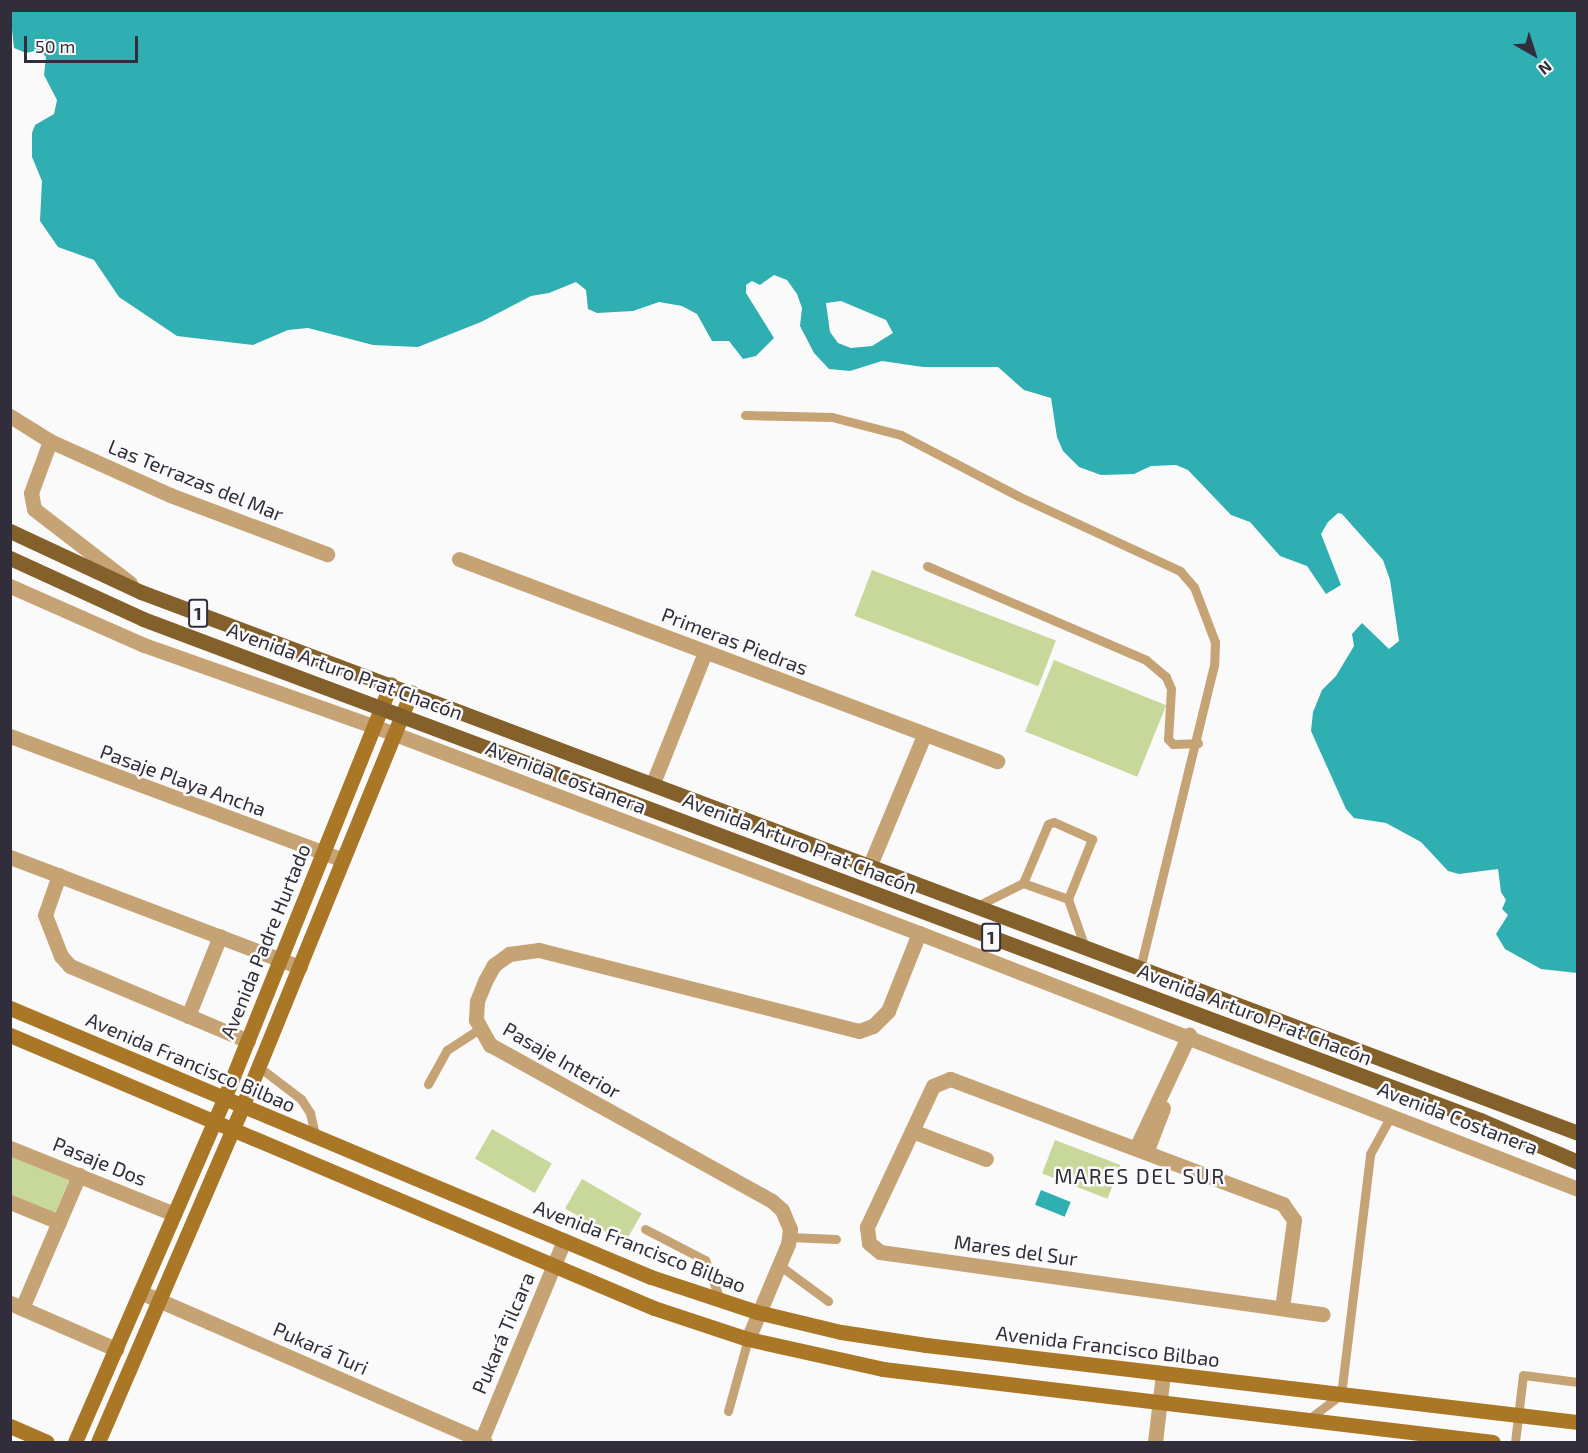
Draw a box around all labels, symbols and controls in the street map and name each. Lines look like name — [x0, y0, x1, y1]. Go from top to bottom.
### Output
scale bar — [27, 24, 141, 62]
north arrow — [1504, 24, 1564, 84]
text: 50 m — [35, 35, 75, 57]
text: N — [1535, 57, 1556, 79]
street label: Las Terrazas del Mar — [104, 434, 288, 526]
road number: 1 — [188, 598, 208, 628]
street label: Primeras Piedras — [658, 602, 812, 680]
street label: Avenida Arturo Prat Chacón — [224, 617, 466, 725]
street label: Avenida Costanera — [483, 735, 649, 819]
street label: Pasaje Playa Ancha — [97, 739, 269, 821]
street label: Avenida Arturo Prat Chacón — [679, 787, 921, 899]
street label: Avenida Padre Hurtado — [215, 840, 315, 1042]
road number: 1 — [980, 922, 1002, 952]
street label: Avenida Arturo Prat Chacón — [1134, 958, 1376, 1070]
street label: Avenida Francisco Bilbao — [83, 1007, 299, 1117]
street label: Pasaje Interior — [499, 1017, 625, 1103]
street label: Avenida Costanera — [1375, 1076, 1541, 1160]
street label: Pasaje Dos — [50, 1131, 150, 1191]
district label: MARES DEL SUR — [1054, 1163, 1226, 1189]
street label: Avenida Francisco Bilbao — [531, 1194, 749, 1298]
street label: Mares del Sur — [952, 1229, 1080, 1271]
street label: Pukará Tilcara — [467, 1268, 539, 1398]
street label: Pukará Turi — [270, 1316, 372, 1380]
street label: Avenida Francisco Bilbao — [995, 1320, 1221, 1372]

